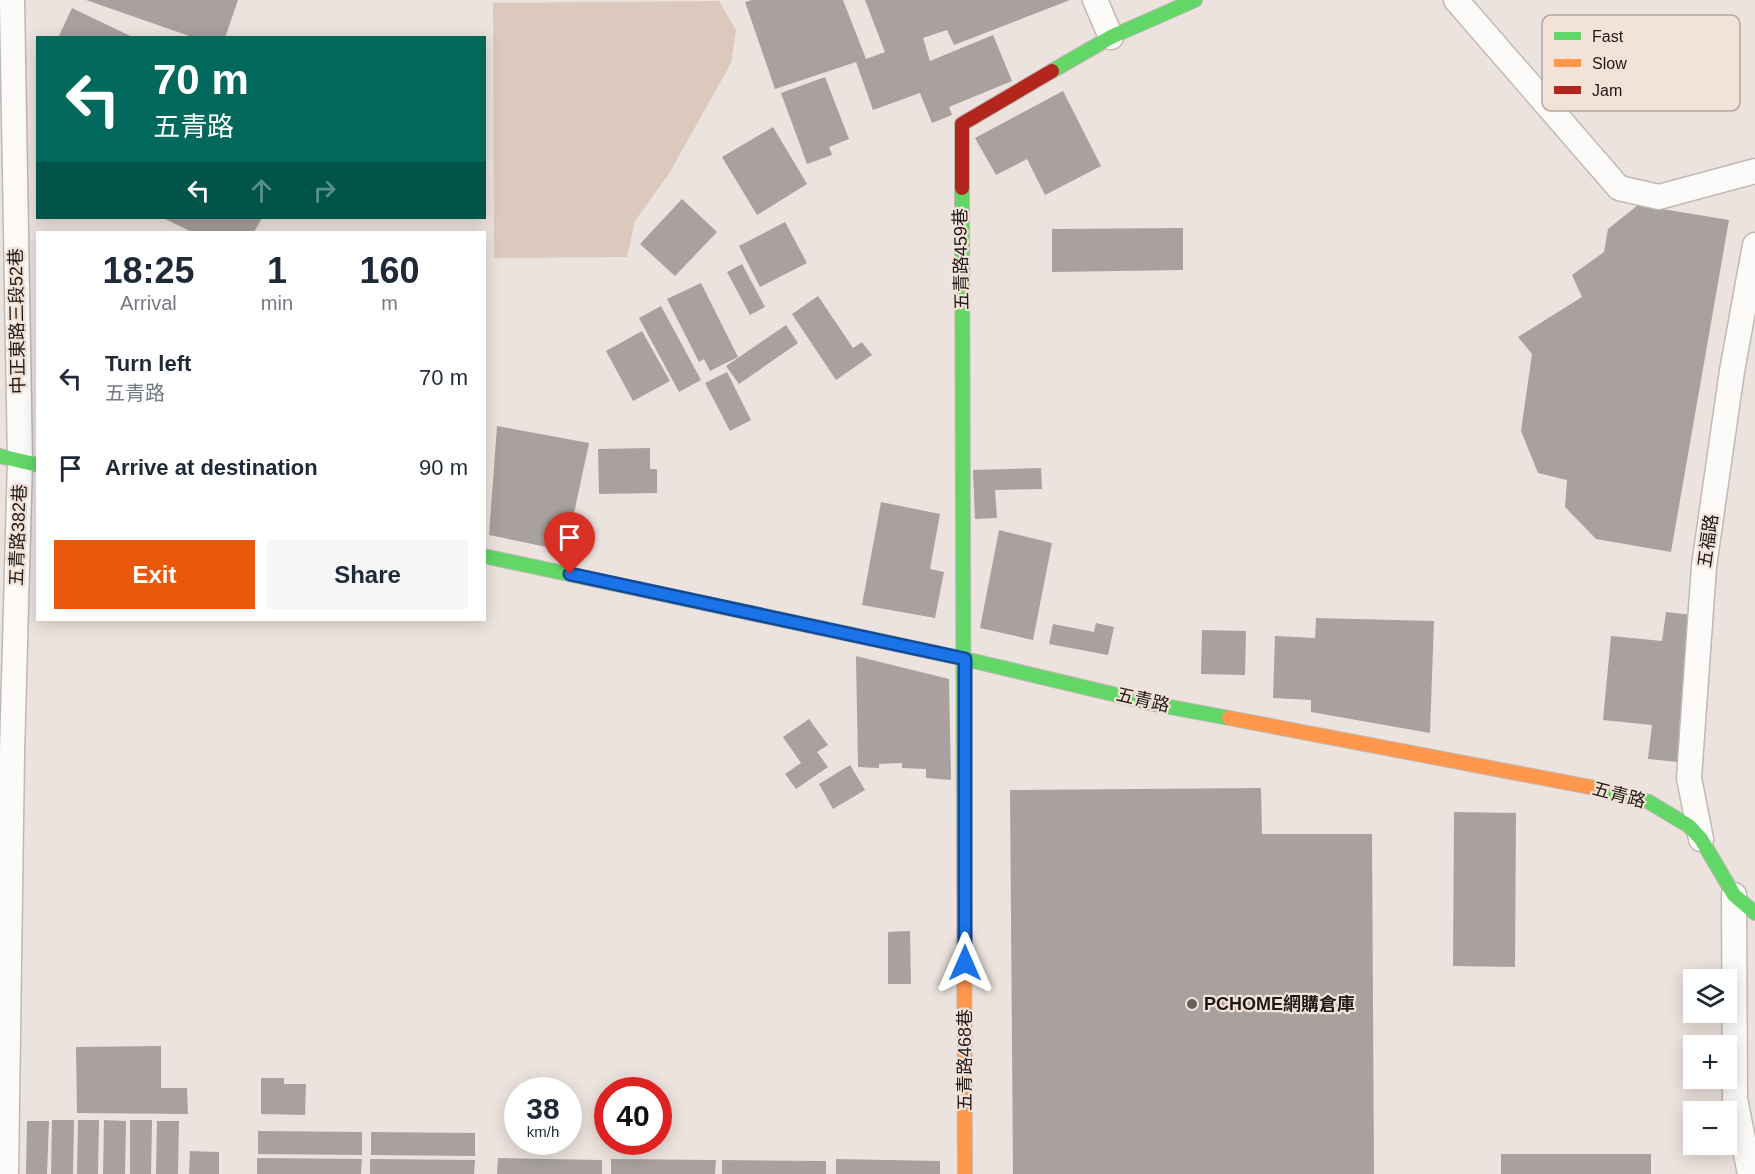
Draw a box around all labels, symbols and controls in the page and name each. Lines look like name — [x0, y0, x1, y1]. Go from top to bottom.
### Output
legend — [1542, 15, 1740, 111]
text: Fast — [1592, 28, 1624, 45]
text: Slow — [1592, 55, 1627, 72]
text: 70 m — [153, 56, 249, 103]
icon: left — [54, 60, 132, 138]
text: Jam — [1592, 82, 1622, 99]
text: 五青路 — [153, 112, 234, 142]
icon: left — [182, 174, 215, 207]
icon: ahead — [245, 174, 278, 207]
icon: right — [308, 174, 341, 207]
street label: 五青路459巷 — [950, 208, 972, 310]
street label: 中正東路三段52巷 — [6, 248, 28, 394]
text: 18:25 — [102, 250, 194, 291]
text: 1 — [267, 250, 287, 291]
text: 160 — [359, 250, 420, 291]
text: Arrival — [120, 292, 177, 314]
text: min — [261, 292, 293, 314]
text: m — [381, 292, 398, 314]
text: Turn left — [105, 351, 191, 376]
icon: left — [54, 362, 87, 395]
text: 70 m — [419, 365, 468, 390]
text: 五青路 — [105, 382, 165, 404]
icon: arrive — [54, 452, 87, 485]
text: Arrive at destination — [105, 455, 318, 480]
text: 90 m — [419, 455, 468, 480]
street label: 五青路382巷 — [6, 484, 30, 586]
pin — [544, 512, 595, 574]
street label: 五福路 — [1694, 513, 1722, 569]
icon: arrive — [553, 521, 586, 554]
button: Exit — [54, 540, 255, 609]
button: Share — [267, 540, 468, 609]
street label: 五青路 — [1114, 684, 1172, 716]
street label: 五青路 — [1590, 778, 1648, 812]
position arrow — [933, 931, 997, 995]
map controls — [1683, 969, 1737, 1155]
button: layers — [1683, 969, 1737, 1023]
place label: PCHOME網購倉庫 — [1204, 994, 1355, 1014]
marker: PCHOME網購倉庫 — [1185, 997, 1199, 1011]
street label: 五青路468巷 — [955, 1009, 975, 1111]
button: + — [1683, 1035, 1737, 1089]
speed limit sign: 40 — [594, 1077, 672, 1155]
text: 38 — [526, 1092, 560, 1125]
button: − — [1683, 1101, 1737, 1155]
text: km/h — [527, 1123, 559, 1140]

